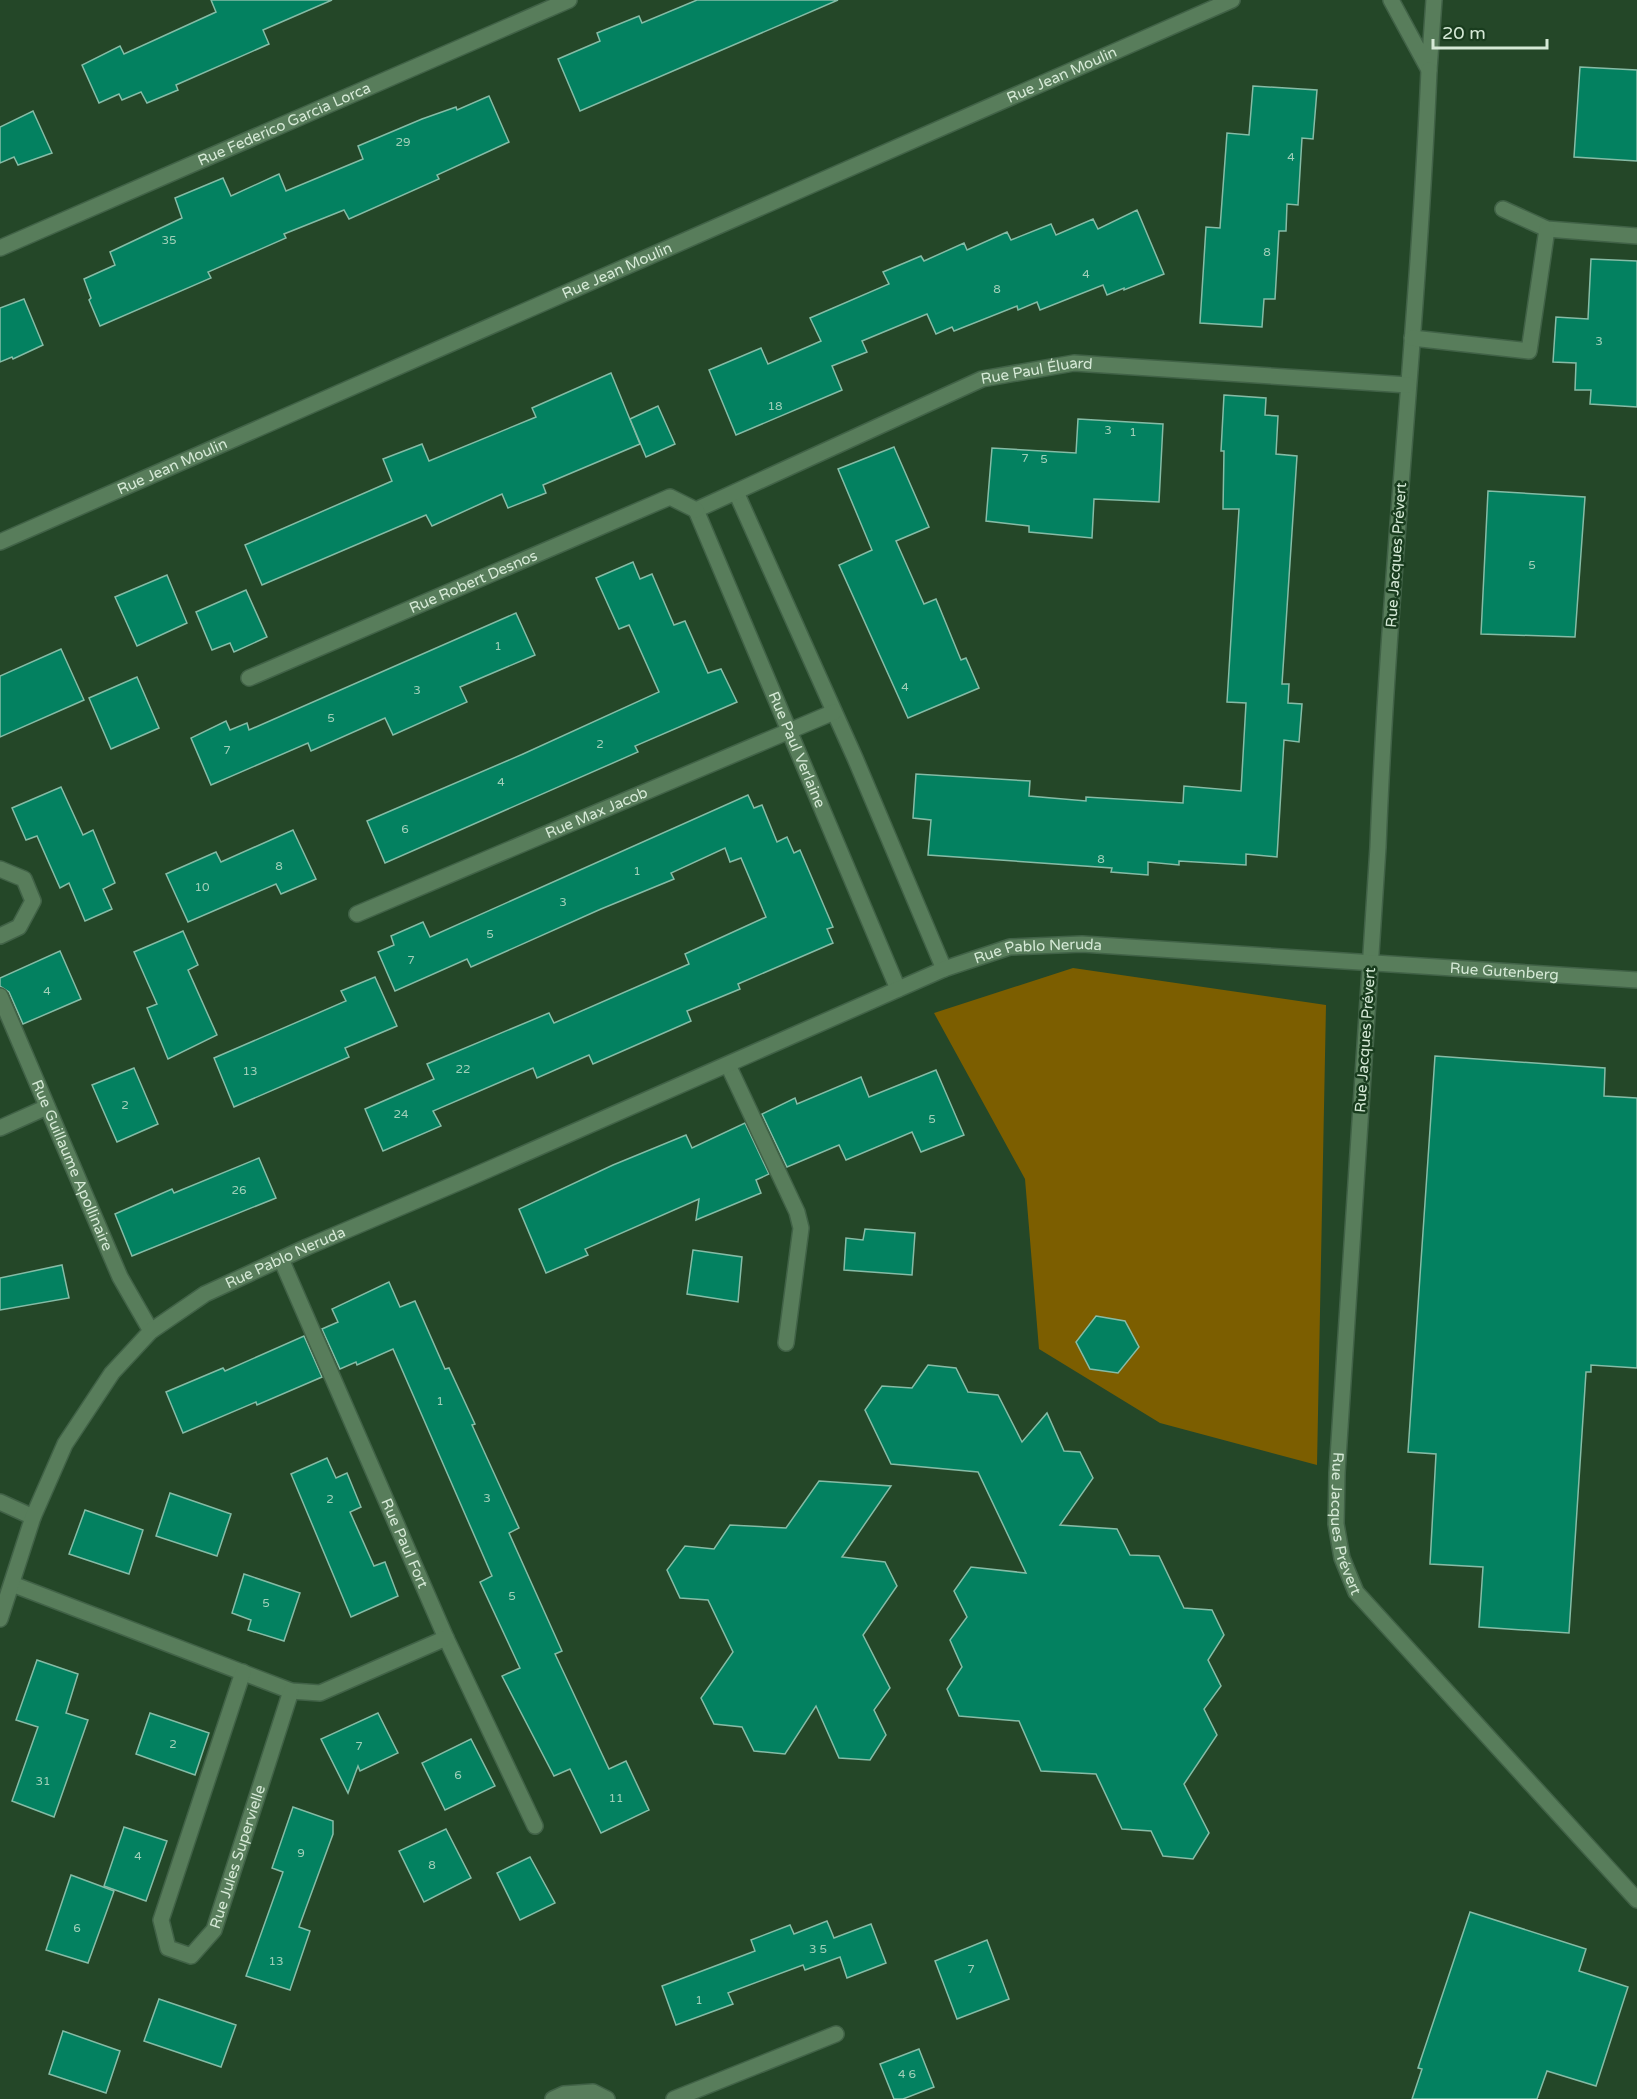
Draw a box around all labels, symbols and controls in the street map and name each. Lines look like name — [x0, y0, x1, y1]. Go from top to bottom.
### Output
scale bar — [1433, 12, 1547, 50]
text: 20 m — [1442, 22, 1486, 44]
street label: Rue Jean Moulin — [1004, 43, 1120, 107]
street label: Rue Federico Garcia Lorca — [195, 79, 373, 170]
house number: 29 — [395, 135, 411, 149]
house number: 4 — [1287, 150, 1295, 164]
house number: 35 — [161, 233, 177, 247]
street label: Rue Jean Moulin — [559, 239, 675, 303]
house number: 8 — [1263, 245, 1271, 259]
house number: 4 — [1082, 267, 1090, 281]
house number: 8 — [993, 282, 1001, 296]
house number: 3 — [1595, 334, 1603, 348]
street label: Rue Paul Éluard — [979, 354, 1093, 388]
house number: 18 — [767, 399, 783, 413]
house number: 3 — [1104, 423, 1112, 437]
house number: 1 — [1129, 425, 1137, 439]
street label: Rue Jean Moulin — [114, 434, 230, 498]
house number: 7 — [1021, 451, 1029, 465]
house number: 5 — [1040, 452, 1048, 466]
street label: Rue Jacques Prévert — [1382, 482, 1410, 628]
street label: Rue Robert Desnos — [406, 546, 540, 617]
house number: 5 — [1528, 558, 1536, 572]
house number: 1 — [494, 639, 502, 653]
house number: 4 — [901, 680, 909, 694]
house number: 3 — [413, 683, 421, 697]
street label: Rue Paul Verlaine — [765, 689, 830, 810]
house number: 5 — [327, 711, 335, 725]
house number: 2 — [596, 737, 604, 751]
house number: 7 — [223, 743, 231, 757]
house number: 4 — [497, 775, 505, 789]
street label: Rue Max Jacob — [543, 783, 650, 842]
house number: 6 — [401, 822, 409, 836]
house number: 8 — [1097, 852, 1105, 866]
house number: 8 — [275, 859, 283, 873]
house number: 1 — [633, 864, 641, 878]
house number: 10 — [194, 880, 210, 894]
house number: 3 — [559, 895, 567, 909]
house number: 5 — [486, 927, 494, 941]
street label: Rue Pablo Neruda — [971, 935, 1103, 967]
house number: 7 — [407, 953, 415, 967]
street label: Rue Gutenberg — [1449, 959, 1559, 984]
street label: Rue Jacques Prévert — [1351, 967, 1379, 1113]
house number: 4 — [43, 984, 51, 998]
house number: 22 — [455, 1062, 471, 1076]
house number: 13 — [242, 1064, 258, 1078]
street label: Rue Guillaume Apollinaire — [28, 1077, 117, 1253]
house number: 2 — [121, 1098, 129, 1112]
house number: 24 — [393, 1107, 409, 1121]
house number: 5 — [928, 1112, 936, 1126]
house number: 26 — [231, 1183, 247, 1197]
street label: Rue Pablo Neruda — [222, 1223, 348, 1292]
house number: 1 — [436, 1394, 444, 1408]
street label: Rue Jacques Prévert — [1327, 1452, 1365, 1598]
house number: 3 — [483, 1491, 491, 1505]
house number: 2 — [326, 1492, 334, 1506]
street label: Rue Paul Fort — [377, 1496, 432, 1591]
house number: 5 — [508, 1589, 516, 1603]
house number: 5 — [262, 1596, 270, 1610]
house number: 2 — [169, 1737, 177, 1751]
house number: 7 — [355, 1739, 363, 1753]
house number: 6 — [454, 1768, 462, 1782]
house number: 31 — [35, 1774, 51, 1788]
street label: Rue Jules Supervielle — [206, 1783, 269, 1931]
house number: 11 — [608, 1791, 624, 1805]
house number: 9 — [297, 1846, 305, 1860]
house number: 4 — [134, 1849, 142, 1863]
house number: 8 — [428, 1858, 436, 1872]
house number: 6 — [73, 1921, 81, 1935]
house number: 3 5 — [809, 1942, 827, 1956]
house number: 13 — [268, 1954, 284, 1968]
house number: 7 — [967, 1962, 975, 1976]
house number: 1 — [695, 1993, 703, 2007]
house number: 4 6 — [898, 2067, 916, 2081]

